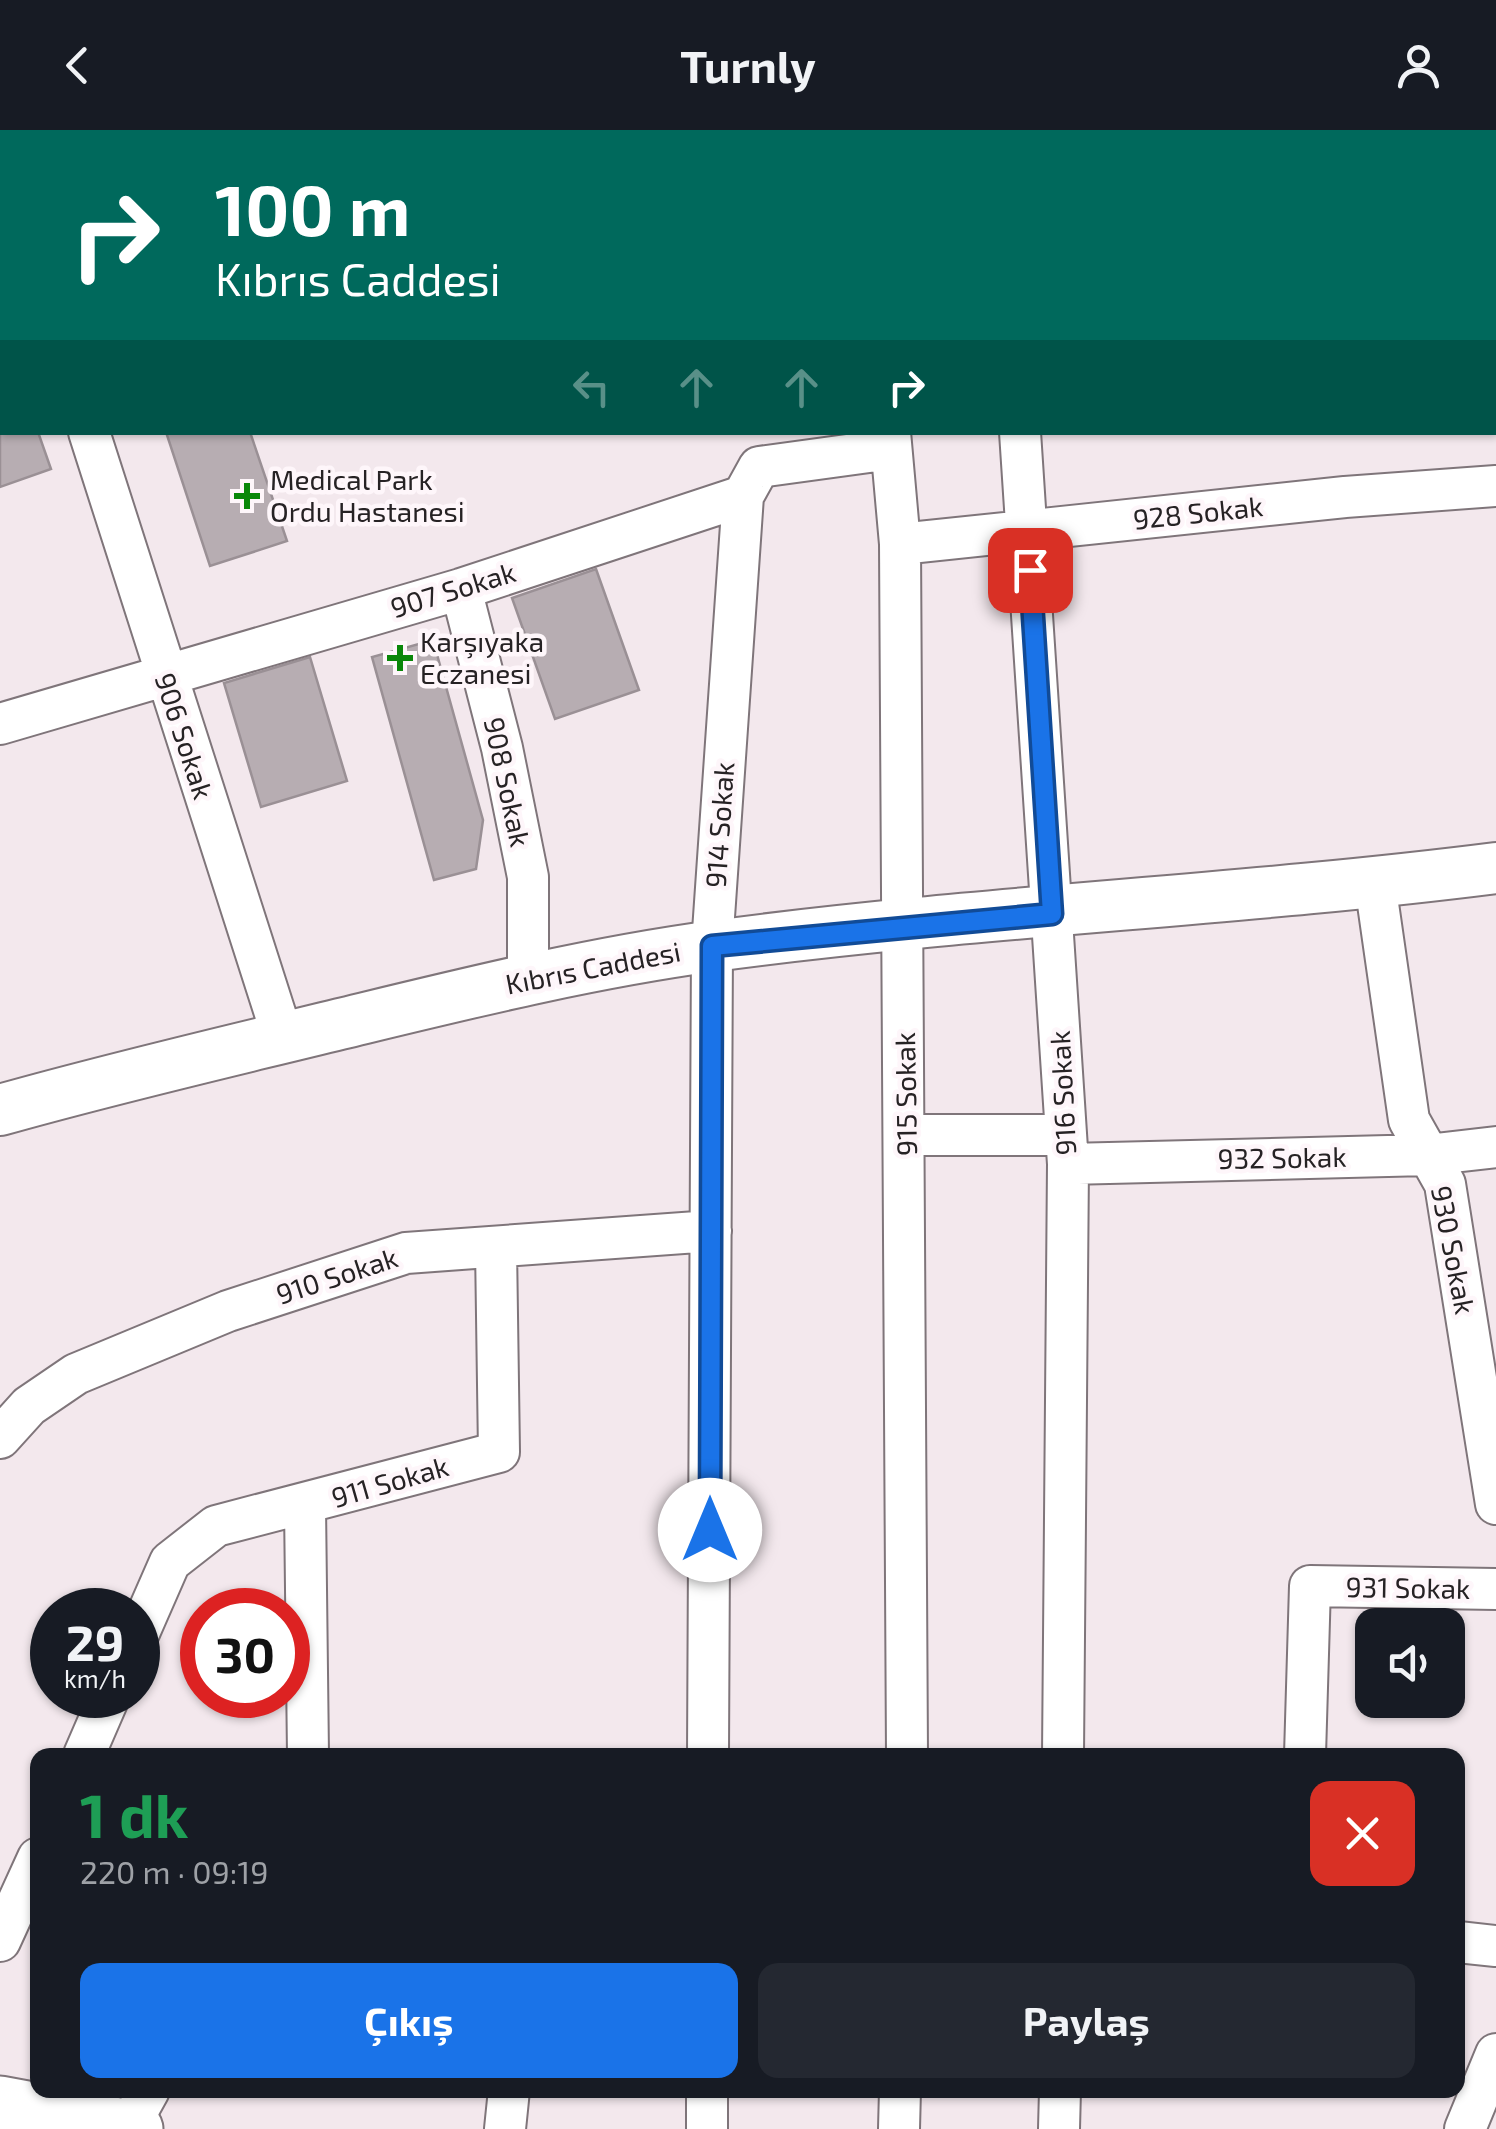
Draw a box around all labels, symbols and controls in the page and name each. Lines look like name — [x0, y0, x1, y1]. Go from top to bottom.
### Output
icon: back — [50, 38, 105, 93]
text: Turnly — [680, 38, 816, 92]
icon: person — [1391, 38, 1446, 93]
text: 100 m — [215, 166, 410, 250]
icon: right — [50, 170, 180, 300]
text: Kıbrıs Caddesi — [215, 251, 501, 305]
icon: left — [564, 360, 619, 415]
icon: ahead — [669, 360, 724, 415]
icon: ahead — [774, 360, 829, 415]
icon: right — [879, 360, 934, 415]
place label: Medical Park Ordu Hastanesi — [270, 462, 465, 528]
marker: Medical Park Ordu Hastanesi — [234, 483, 260, 509]
street label: 928 Sokak — [1131, 488, 1265, 536]
pin — [988, 528, 1073, 613]
icon: arrive — [1003, 543, 1058, 598]
street label: 907 Sokak — [386, 554, 519, 624]
place label: Karşıyaka Eczanesi — [420, 624, 544, 690]
marker: Karşıyaka Eczanesi — [389, 647, 411, 669]
street label: 906 Sokak — [149, 668, 221, 803]
street label: 908 Sokak — [478, 714, 538, 850]
street label: 914 Sokak — [698, 761, 740, 889]
street label: Kıbrıs Caddesi — [502, 933, 683, 1001]
street label: 916 Sokak — [1042, 1030, 1082, 1156]
street label: 915 Sokak — [887, 1032, 923, 1156]
street label: 932 Sokak — [1217, 1139, 1347, 1175]
street label: 930 Sokak — [1425, 1183, 1483, 1317]
street label: 910 Sokak — [272, 1239, 402, 1311]
street label: 911 Sokak — [327, 1448, 452, 1514]
position arrow — [658, 1478, 762, 1582]
street label: 931 Sokak — [1345, 1569, 1471, 1605]
speed limit sign: 30 — [180, 1588, 310, 1718]
map controls — [1355, 1608, 1465, 1718]
button: sound — [1355, 1608, 1465, 1718]
text: 29 — [66, 1611, 124, 1671]
text: km/h — [64, 1663, 126, 1693]
text: 1 dk — [80, 1778, 188, 1850]
button: close — [1310, 1781, 1415, 1886]
text: 220 m · 09:19 — [80, 1852, 268, 1890]
button: Çıkış — [80, 1963, 738, 2078]
button: Paylaş — [758, 1963, 1415, 2078]

